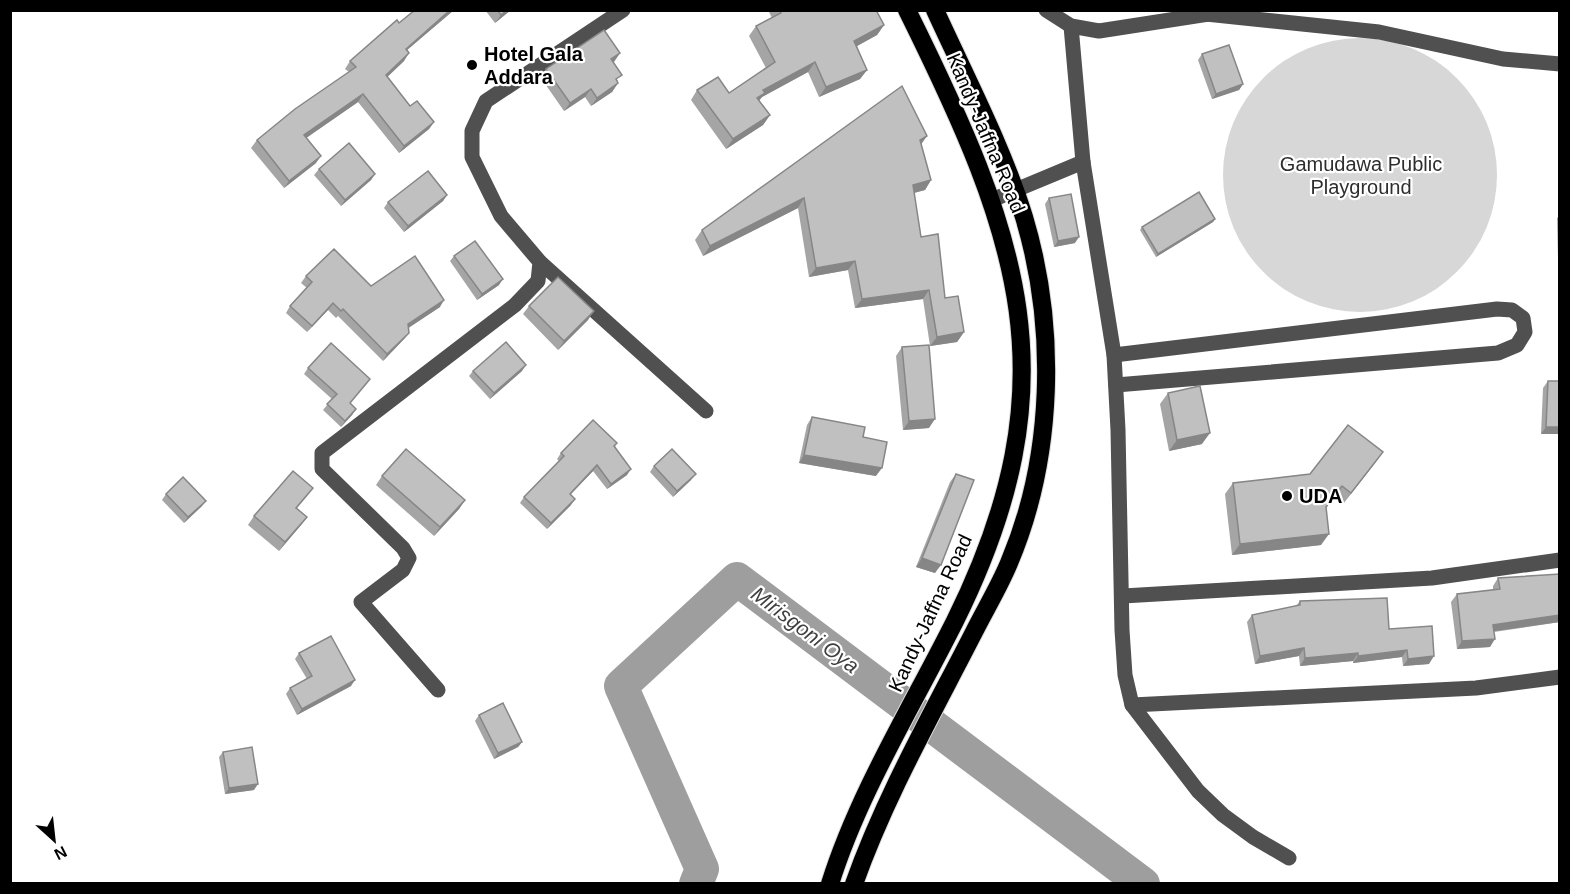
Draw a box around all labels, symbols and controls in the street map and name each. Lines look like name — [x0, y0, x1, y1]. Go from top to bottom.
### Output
place label: Hotel Gala Addara — [484, 43, 584, 88]
street label: Kandy-Jaffna Road — [942, 50, 1030, 216]
marker: Hotel Gala Addara — [465, 58, 479, 72]
park label: Gamudawa Public Playground — [1280, 153, 1442, 198]
place label: UDA — [1299, 485, 1342, 507]
marker: UDA — [1280, 489, 1294, 503]
street label: Kandy-Jaffna Road — [884, 531, 976, 695]
water label: Mirisgoni Oya — [747, 582, 863, 677]
north arrow — [24, 810, 84, 870]
text: N — [52, 843, 70, 863]

